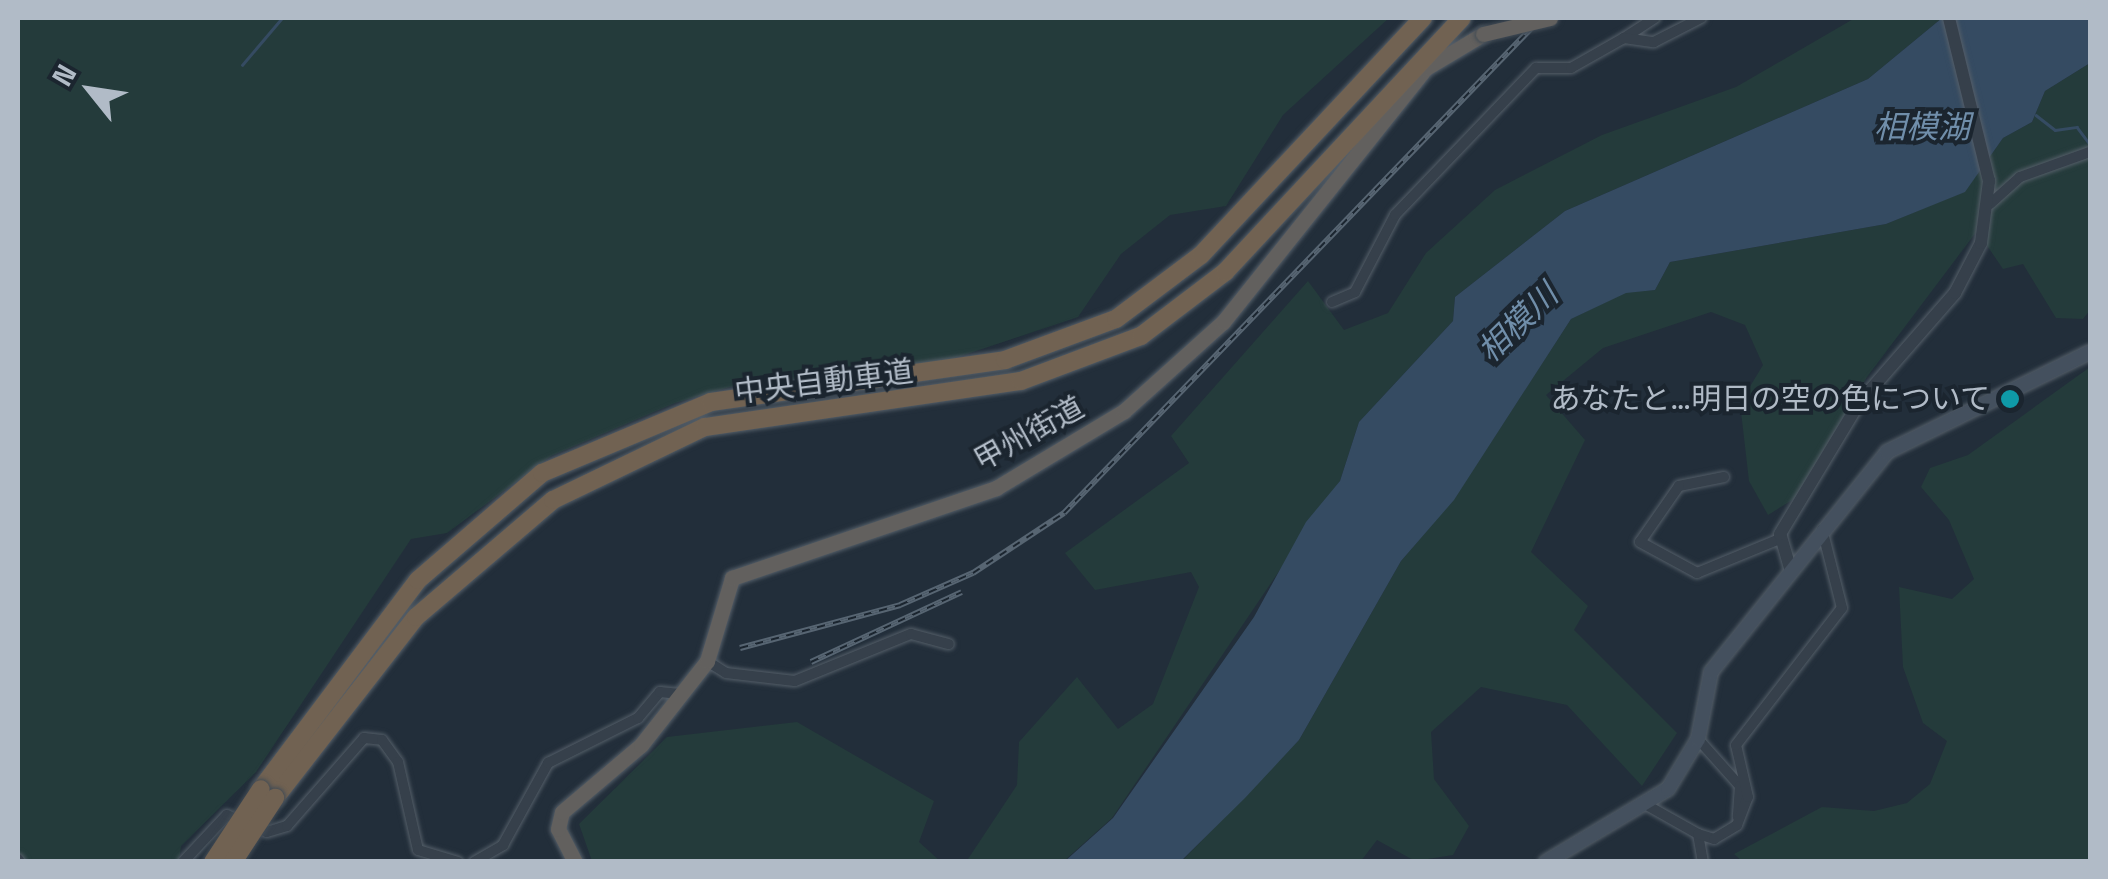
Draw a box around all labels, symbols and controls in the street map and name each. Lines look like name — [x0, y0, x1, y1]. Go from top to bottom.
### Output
north arrow — [40, 40, 140, 140]
text: N — [44, 58, 84, 92]
water label: 相模湖 — [1874, 108, 1970, 146]
water label: 相模川 — [1470, 276, 1566, 370]
street label: 中央自動車道 — [732, 353, 916, 411]
place label: あなたと…明日の空の色について — [1550, 381, 1990, 417]
marker: あなたと…明日の空の色について — [1999, 388, 2021, 410]
street label: 甲州街道 — [968, 389, 1090, 479]

